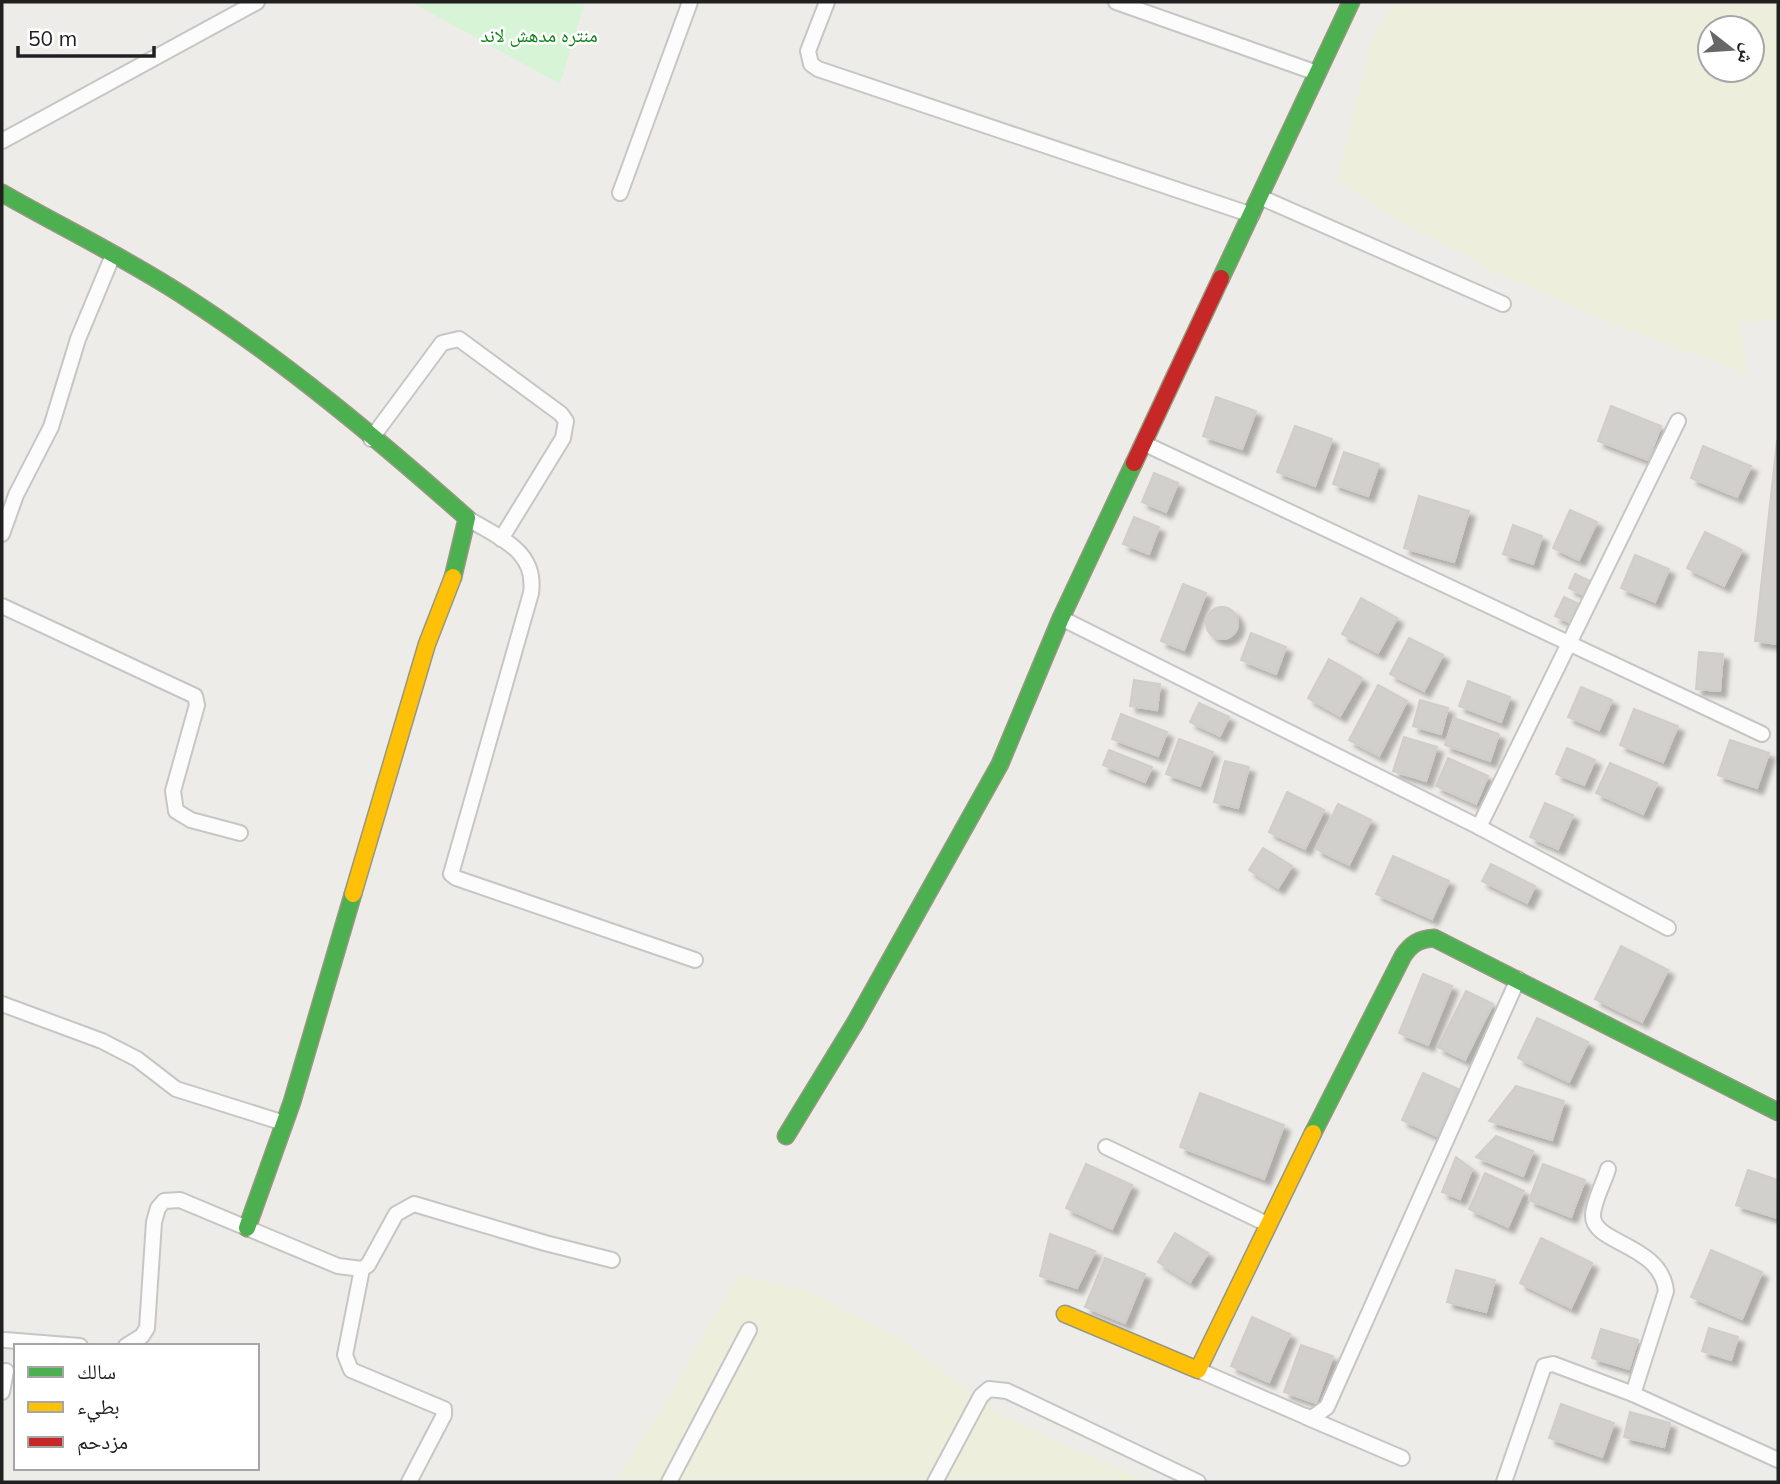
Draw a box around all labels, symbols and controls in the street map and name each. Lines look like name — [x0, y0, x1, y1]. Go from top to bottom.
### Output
scale bar — [18, 14, 154, 58]
north arrow — [1696, 14, 1766, 84]
park label: منتره مدهش لاند — [480, 23, 598, 47]
text: 50 m — [28, 25, 77, 51]
text: ش — [1733, 41, 1762, 67]
legend — [14, 1344, 259, 1470]
text: سالك — [77, 1358, 116, 1384]
text: بطيء — [77, 1393, 120, 1423]
text: مزدحم — [77, 1428, 128, 1456]

